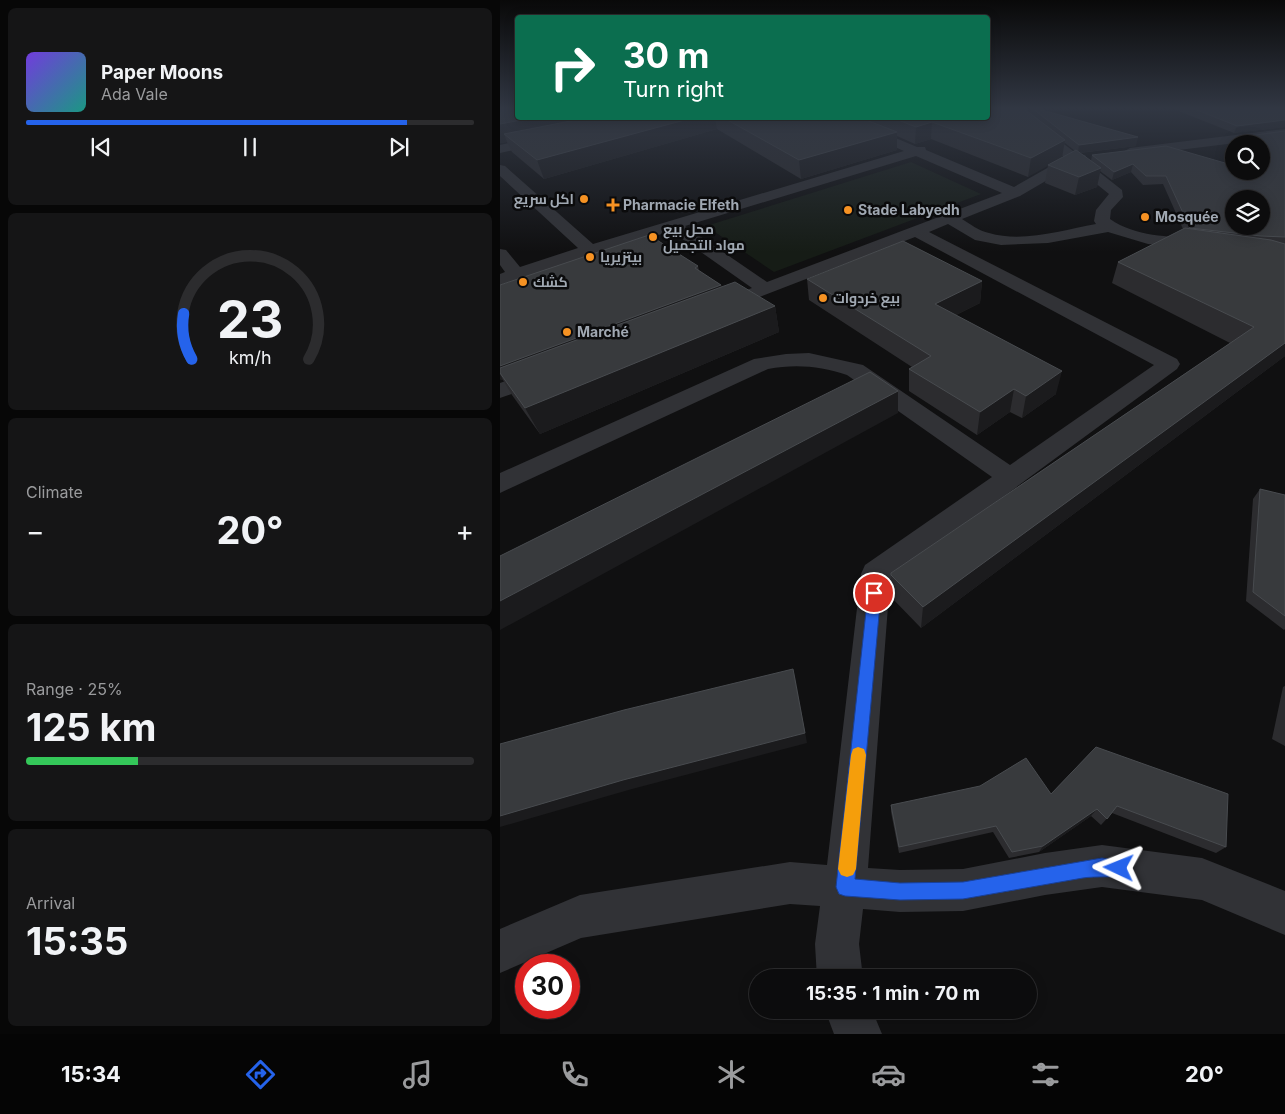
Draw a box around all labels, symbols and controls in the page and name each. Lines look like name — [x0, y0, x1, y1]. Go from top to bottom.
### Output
text: 30 m — [623, 34, 709, 76]
icon: right — [540, 35, 605, 100]
text: Paper Moons — [101, 61, 223, 84]
text: Turn right — [623, 76, 724, 102]
text: Ada Vale — [101, 84, 168, 104]
icon: previous — [87, 133, 115, 161]
icon: pause — [236, 133, 264, 161]
icon: next — [385, 133, 413, 161]
map controls — [1225, 135, 1270, 235]
button: search — [1225, 135, 1270, 180]
place label: اكل سريع — [514, 190, 574, 209]
button: layers — [1225, 190, 1270, 235]
marker: اكل سريع — [578, 193, 590, 205]
place label: Pharmacie Elfeth — [623, 196, 739, 213]
marker: Pharmacie Elfeth — [607, 199, 619, 211]
place label: Stade Labyedh — [858, 201, 960, 218]
marker: Stade Labyedh — [842, 204, 854, 216]
place label: Mosquée — [1155, 208, 1219, 225]
marker: Mosquée — [1139, 211, 1151, 223]
place label: محل بيع مواد التجميل — [663, 220, 745, 254]
marker: محل بيع مواد التجميل — [647, 231, 659, 243]
place label: بيتزيريا — [600, 248, 642, 266]
marker: بيتزيريا — [584, 251, 596, 263]
place label: كشك — [533, 273, 568, 290]
marker: كشك — [517, 276, 529, 288]
text: 23 — [217, 288, 283, 351]
place label: بيع خردوات — [833, 289, 900, 308]
marker: بيع خردوات — [817, 292, 829, 304]
place label: Marché — [577, 323, 629, 340]
marker: Marché — [561, 326, 573, 338]
text: km/h — [229, 347, 271, 368]
text: Climate — [26, 482, 83, 502]
text: 20° — [216, 507, 284, 553]
text: − — [26, 514, 45, 548]
text: + — [455, 514, 474, 548]
pin — [853, 572, 895, 614]
icon: arrive — [860, 579, 888, 607]
text: Range · 25% — [26, 679, 123, 699]
text: 125 km — [26, 704, 156, 750]
position arrow — [1092, 841, 1144, 893]
text: Arrival — [26, 893, 75, 913]
text: 15:35 — [26, 918, 128, 964]
speed limit sign: 30 — [515, 954, 580, 1019]
text: 15:35 · 1 min · 70 m — [806, 982, 980, 1005]
icon: directions — [243, 1057, 278, 1092]
icon: music — [400, 1057, 435, 1092]
icon: phone — [557, 1057, 592, 1092]
icon: climate — [714, 1057, 749, 1092]
icon: car — [871, 1057, 906, 1092]
icon: filters — [1028, 1057, 1063, 1092]
text: 15:34 — [61, 1061, 121, 1087]
text: 20° — [1185, 1061, 1224, 1087]

